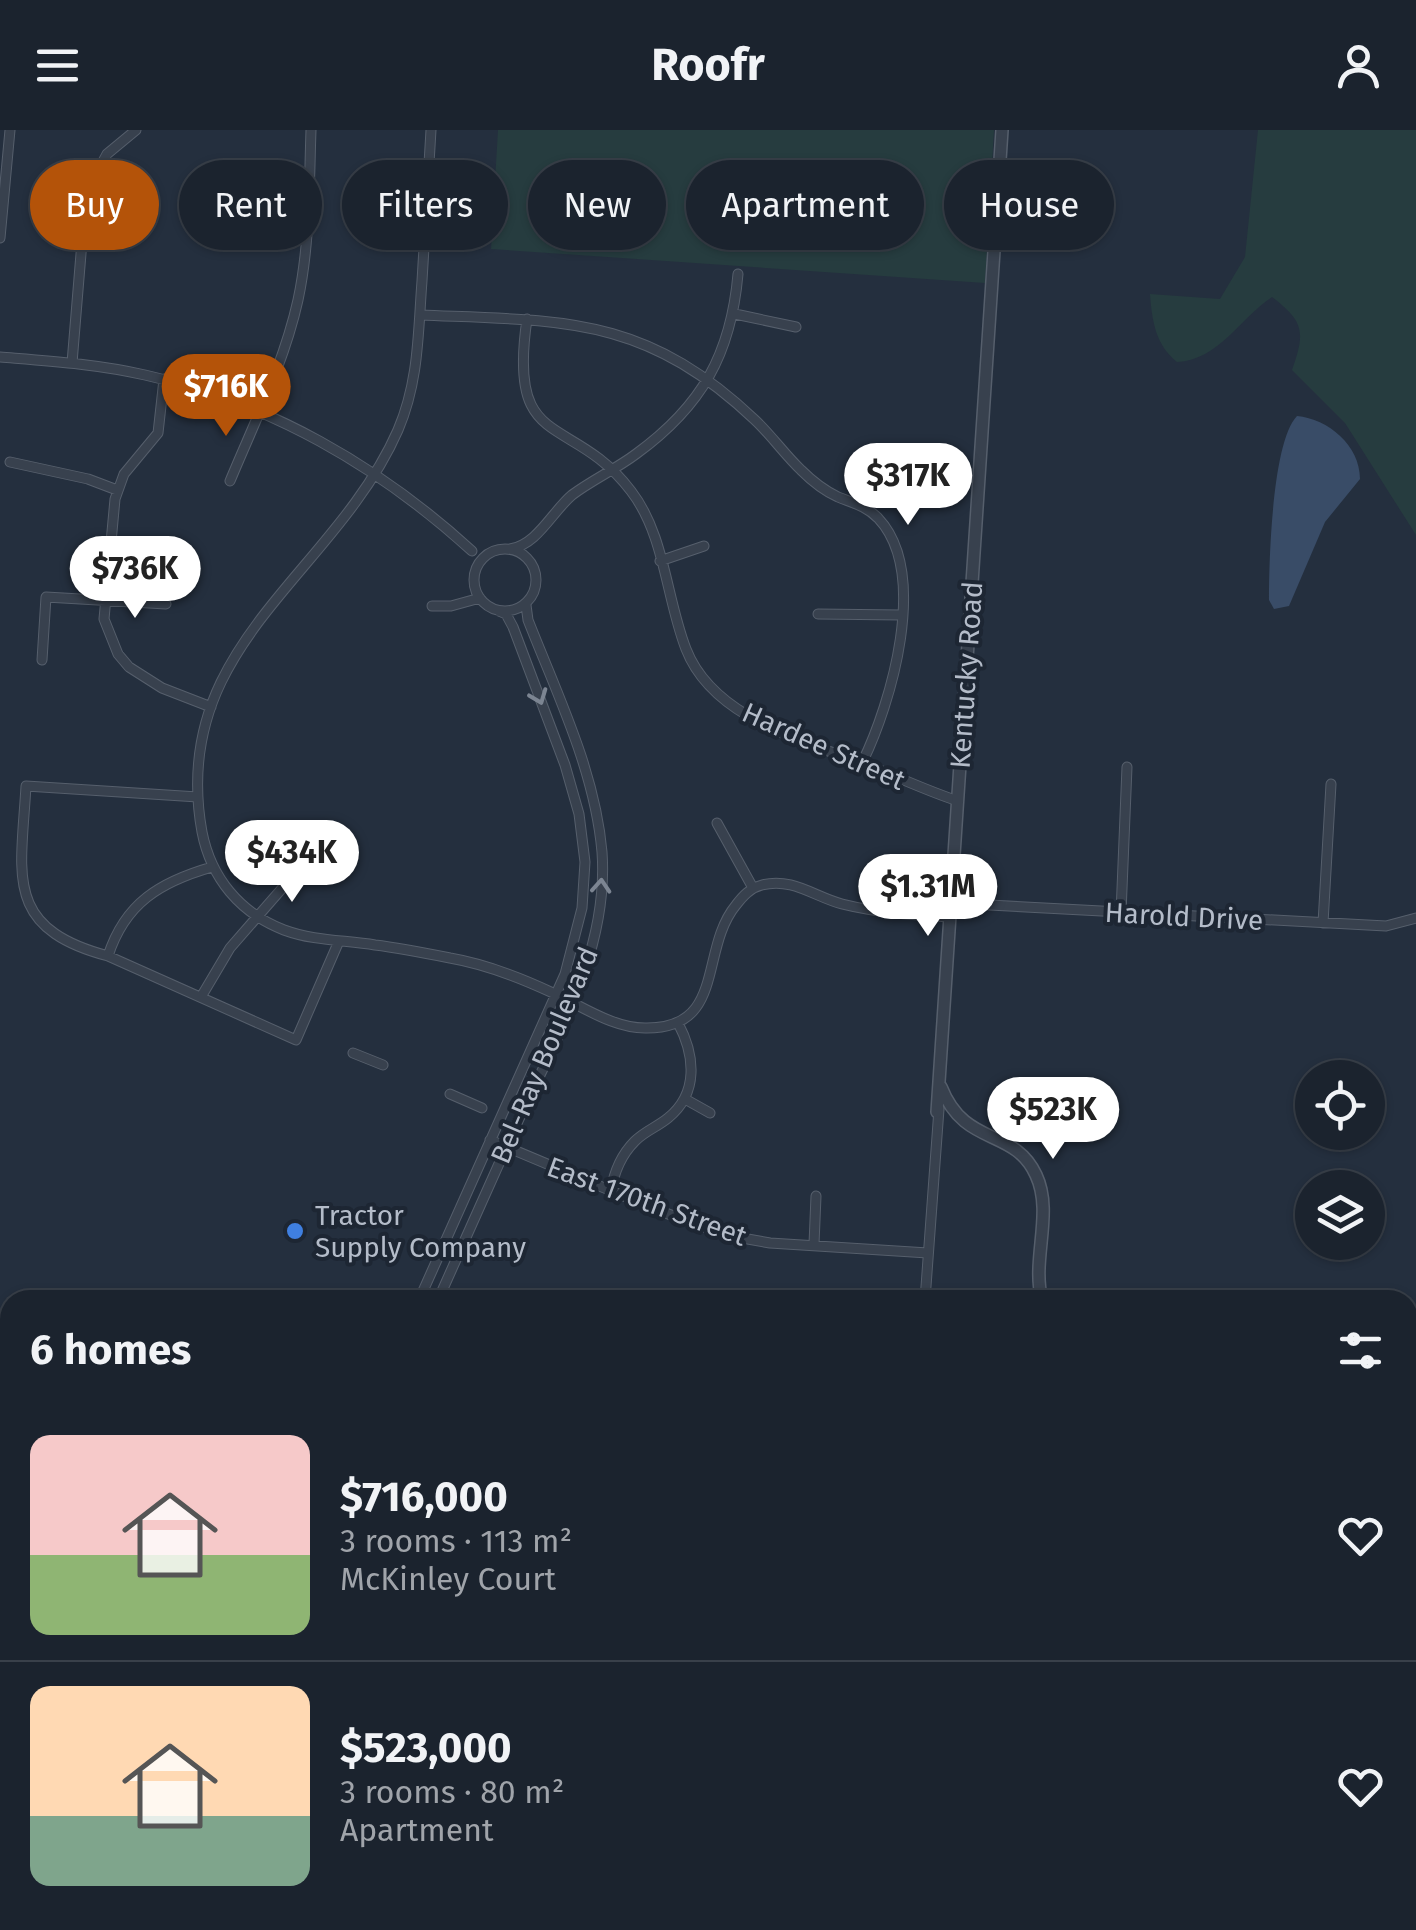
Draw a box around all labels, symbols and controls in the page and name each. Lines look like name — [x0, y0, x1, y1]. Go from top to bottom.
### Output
icon: menu — [30, 38, 85, 93]
text: Roofr — [651, 38, 765, 92]
icon: person — [1331, 38, 1386, 93]
chip: Buy — [30, 160, 159, 250]
chip: Rent — [179, 160, 322, 250]
chip: Filters — [342, 160, 508, 250]
chip: New — [528, 160, 666, 250]
chip: Apartment — [686, 160, 924, 250]
chip: House — [944, 160, 1114, 250]
pin: $716K — [156, 354, 296, 439]
text: $716K — [184, 367, 268, 405]
pin: $317K — [838, 443, 978, 528]
text: $317K — [866, 456, 950, 494]
pin: $736K — [65, 536, 205, 621]
text: $736K — [92, 549, 178, 587]
street label: Kentucky Road — [943, 580, 990, 770]
one-way arrow — [527, 688, 548, 705]
street label: Hardee Street — [737, 696, 911, 797]
pin: $434K — [222, 820, 362, 905]
text: $434K — [247, 833, 337, 871]
pin: $1.31M — [847, 854, 1009, 939]
text: $1.31M — [880, 867, 976, 905]
one-way arrow — [590, 877, 611, 893]
street label: Harold Drive — [1104, 896, 1264, 937]
street label: Bel-Ray Boulevard — [484, 942, 605, 1169]
map controls — [1295, 1060, 1385, 1260]
button: locate — [1295, 1060, 1385, 1150]
pin: $523K — [983, 1077, 1123, 1162]
text: $523K — [1009, 1090, 1097, 1128]
street label: East 170th Street — [543, 1150, 752, 1253]
button: layers — [1295, 1170, 1385, 1260]
place label: Tractor Supply Company — [315, 1199, 526, 1264]
marker: Tractor Supply Company — [284, 1220, 306, 1242]
icon: filters — [1333, 1323, 1388, 1378]
text: 6 homes — [30, 1325, 191, 1375]
text: $716,000 — [340, 1472, 508, 1522]
icon: home — [110, 1475, 230, 1595]
icon: heart — [1333, 1508, 1388, 1563]
text: 3 rooms · 113 m² — [340, 1522, 572, 1560]
text: McKinley Court — [340, 1560, 556, 1598]
text: $523,000 — [340, 1723, 512, 1773]
icon: home — [110, 1726, 230, 1846]
icon: heart — [1333, 1759, 1388, 1814]
text: 3 rooms · 80 m² — [340, 1773, 564, 1811]
text: Apartment — [340, 1811, 494, 1849]

